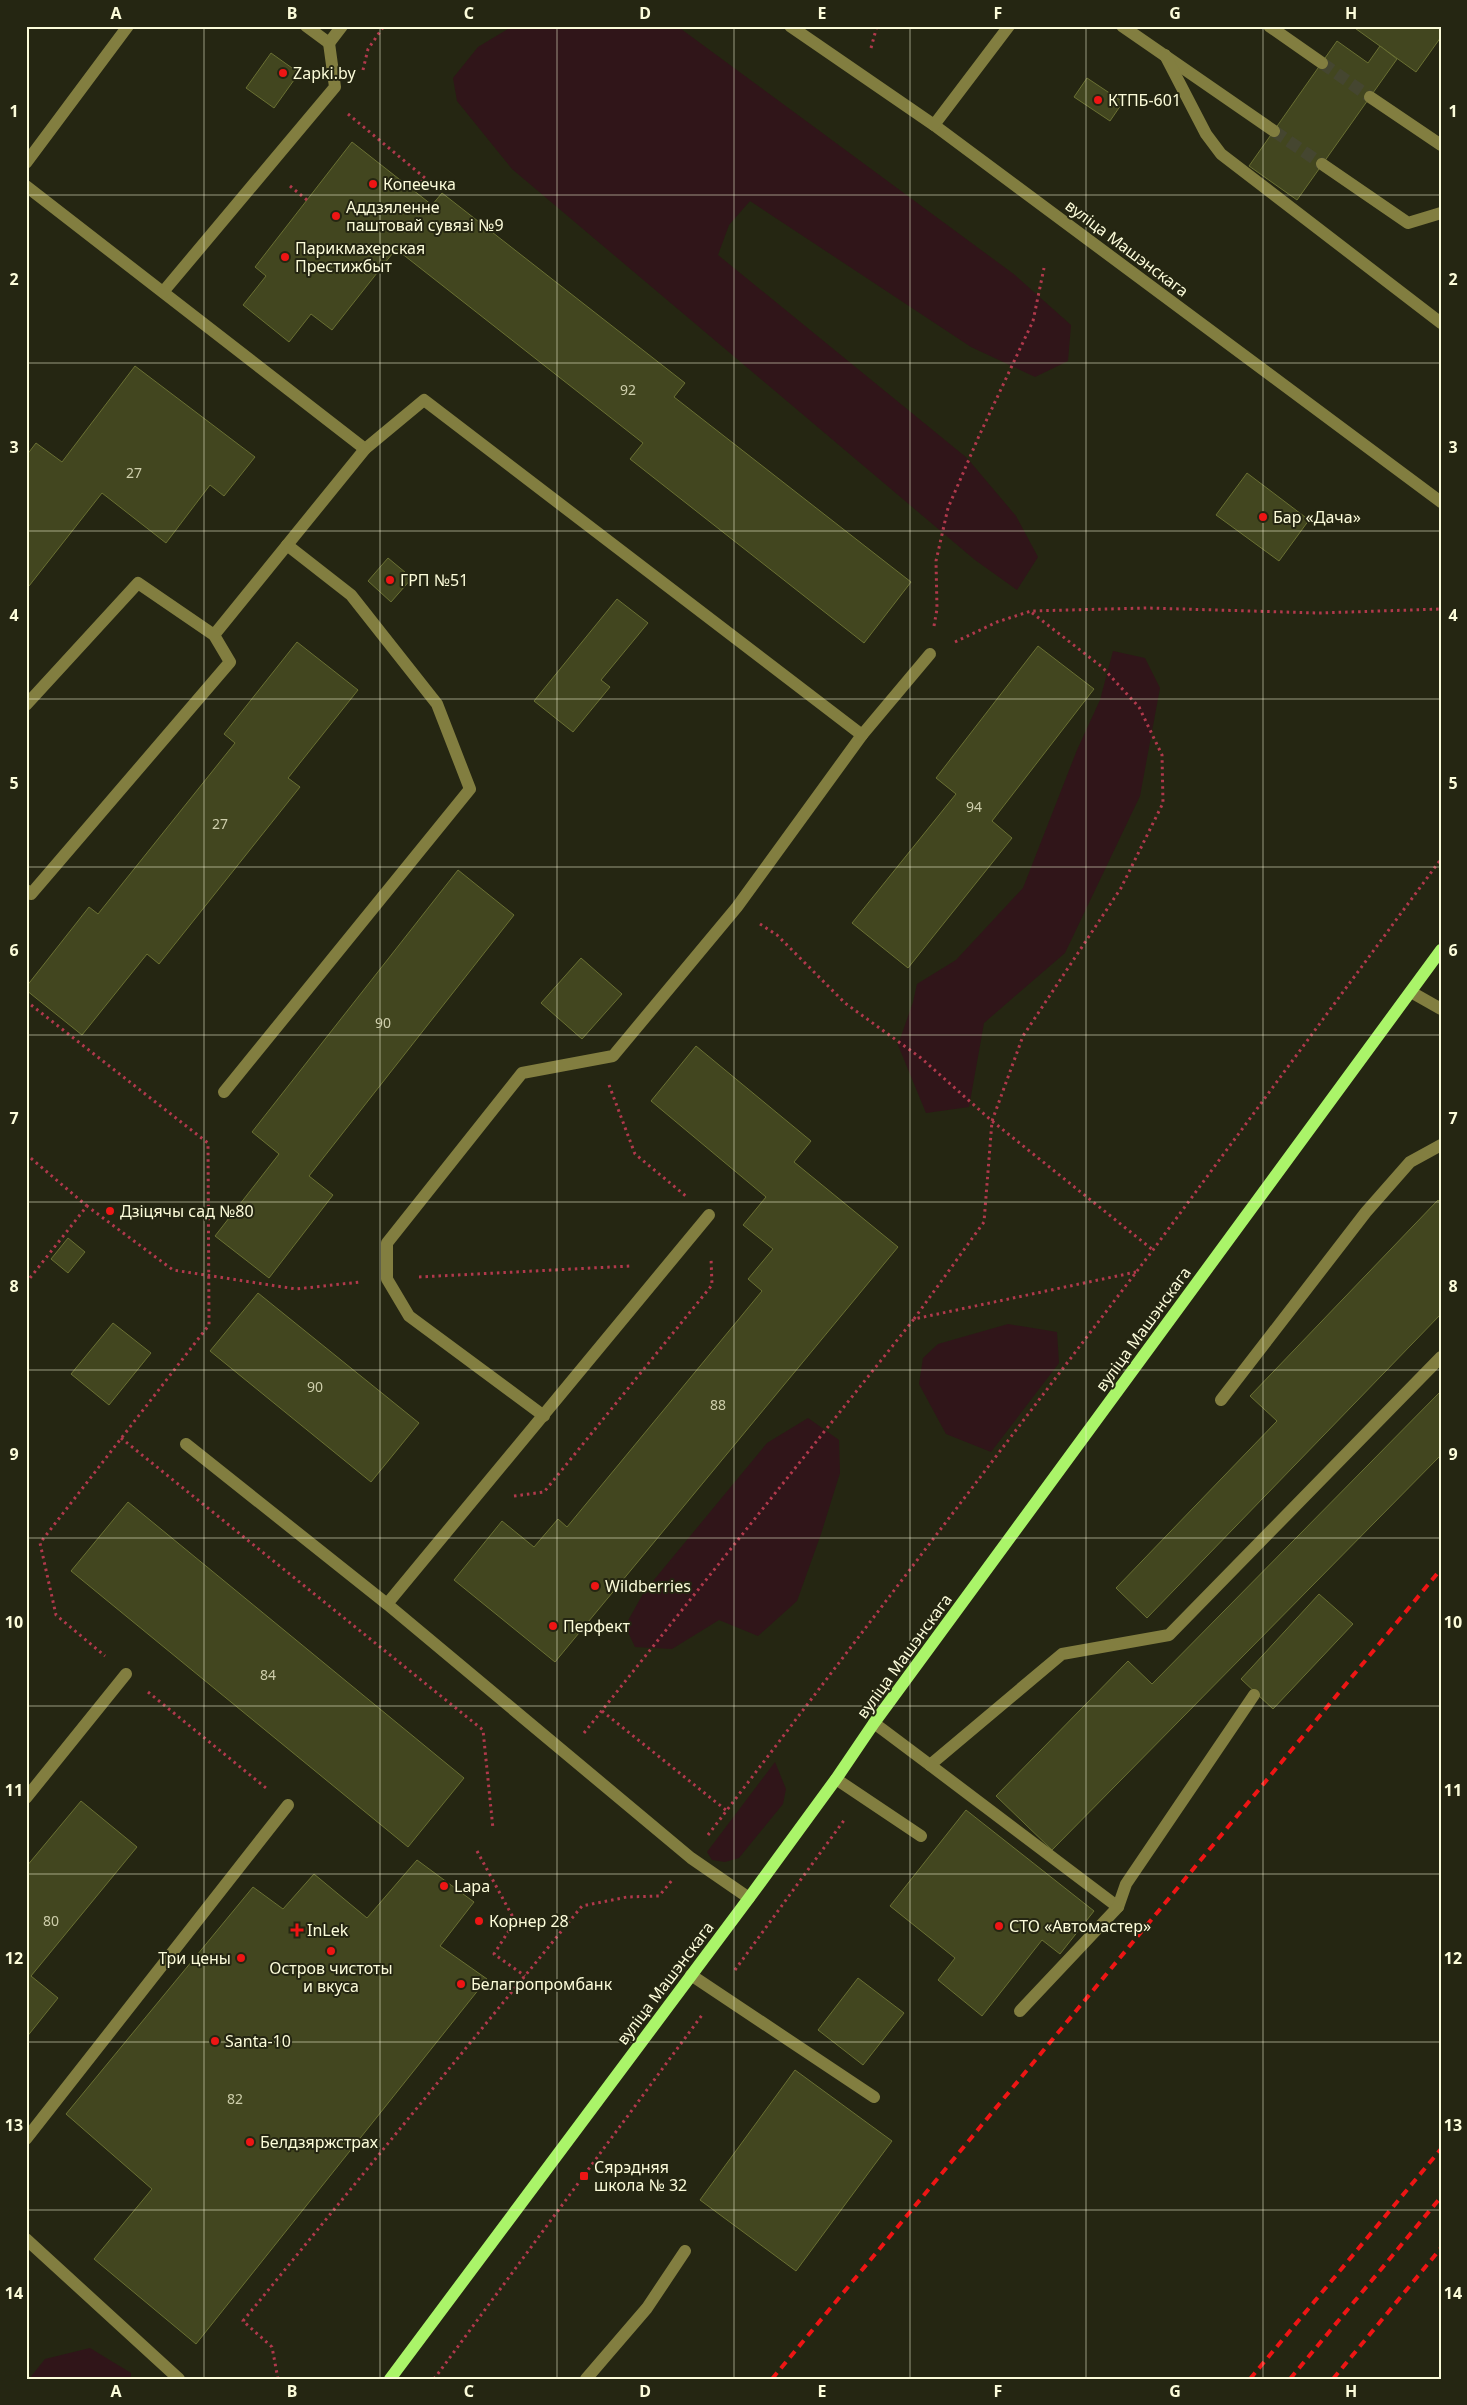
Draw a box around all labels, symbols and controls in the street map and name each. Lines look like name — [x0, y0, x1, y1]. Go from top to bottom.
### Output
text: A — [110, 2, 122, 24]
text: B — [287, 2, 297, 24]
text: C — [464, 2, 474, 24]
text: D — [639, 2, 651, 24]
text: E — [818, 2, 827, 24]
text: F — [994, 2, 1002, 24]
text: G — [1169, 2, 1181, 24]
text: H — [1345, 2, 1357, 24]
place label: Zapki.by — [293, 62, 356, 84]
marker: Zapki.by — [277, 67, 289, 79]
place label: КТПБ-601 — [1108, 89, 1181, 111]
marker: КТПБ-601 — [1092, 94, 1104, 106]
text: 1 — [9, 100, 19, 122]
text: 1 — [1448, 100, 1458, 122]
place label: Копеечка — [383, 173, 456, 195]
marker: Копеечка — [367, 178, 379, 190]
street label: вуліца Машэнскага — [1061, 194, 1193, 302]
place label: Аддзяленне паштовай сувязі №9 — [346, 196, 504, 236]
marker: Аддзяленне паштовай сувязі №9 — [330, 210, 342, 222]
place label: Парикмахерская Престижбыт — [295, 237, 425, 277]
marker: Парикмахерская Престижбыт — [279, 251, 291, 263]
text: 2 — [9, 268, 19, 290]
text: 2 — [1448, 268, 1458, 290]
house number: 92 — [620, 380, 636, 399]
text: 3 — [9, 436, 19, 458]
text: 3 — [1448, 436, 1458, 458]
house number: 27 — [126, 463, 142, 482]
place label: Бар «Дача» — [1273, 506, 1361, 528]
marker: Бар «Дача» — [1257, 511, 1269, 523]
place label: ГРП №51 — [400, 569, 468, 591]
marker: ГРП №51 — [384, 574, 396, 586]
text: 4 — [9, 604, 19, 626]
text: 4 — [1448, 604, 1458, 626]
text: 5 — [9, 772, 19, 794]
text: 5 — [1448, 772, 1458, 794]
house number: 94 — [966, 797, 982, 816]
house number: 27 — [212, 814, 228, 833]
text: 6 — [9, 939, 19, 961]
text: 6 — [1448, 939, 1458, 961]
house number: 90 — [375, 1013, 391, 1032]
text: 7 — [9, 1107, 19, 1129]
text: 7 — [1448, 1107, 1458, 1129]
place label: Дзіцячы сад №80 — [120, 1200, 254, 1222]
marker: Дзіцячы сад №80 — [104, 1205, 116, 1217]
street label: вуліца Машэнскага — [1090, 1262, 1196, 1396]
text: 8 — [9, 1275, 19, 1297]
text: 8 — [1448, 1275, 1458, 1297]
house number: 90 — [307, 1377, 323, 1396]
house number: 88 — [710, 1395, 726, 1414]
text: 9 — [9, 1443, 19, 1465]
text: 9 — [1448, 1443, 1458, 1465]
place label: Wildberries — [605, 1575, 691, 1597]
marker: Wildberries — [589, 1580, 601, 1592]
street label: вуліца Машэнскага — [851, 1589, 957, 1723]
text: 10 — [5, 1611, 23, 1633]
text: 10 — [1444, 1611, 1462, 1633]
place label: Перфект — [563, 1615, 630, 1637]
marker: Перфект — [547, 1620, 559, 1632]
house number: 84 — [260, 1665, 276, 1684]
text: 11 — [5, 1779, 23, 1801]
text: 11 — [1444, 1779, 1462, 1801]
place label: Lapa — [454, 1875, 490, 1897]
marker: Lapa — [438, 1880, 450, 1892]
place label: Корнер 28 — [489, 1910, 569, 1932]
house number: 80 — [43, 1911, 59, 1930]
marker: Корнер 28 — [473, 1915, 485, 1927]
place label: СТО «Автомастер» — [1009, 1915, 1151, 1937]
street label: вуліца Машэнскага — [611, 1917, 719, 2049]
place label: InLek — [307, 1919, 349, 1941]
marker: СТО «Автомастер» — [993, 1920, 1005, 1932]
marker: InLek — [291, 1924, 303, 1936]
marker: Остров чистоты и вкуса — [325, 1945, 337, 1957]
text: 12 — [5, 1947, 23, 1969]
place label: Три цены — [158, 1947, 231, 1969]
text: 12 — [1444, 1947, 1462, 1969]
marker: Три цены — [235, 1952, 247, 1964]
place label: Остров чистоты и вкуса — [269, 1957, 393, 1997]
place label: Белагропромбанк — [471, 1973, 613, 1995]
marker: Белагропромбанк — [455, 1978, 467, 1990]
place label: Santa-10 — [225, 2030, 291, 2052]
marker: Santa-10 — [209, 2035, 221, 2047]
house number: 82 — [227, 2089, 243, 2108]
text: 13 — [5, 2114, 23, 2136]
text: 13 — [1444, 2114, 1462, 2136]
place label: Белдзяржстрах — [260, 2131, 379, 2153]
marker: Белдзяржстрах — [244, 2136, 256, 2148]
place label: Сярэдняя школа № 32 — [594, 2156, 687, 2196]
marker: Сярэдняя школа № 32 — [578, 2170, 590, 2182]
text: 14 — [5, 2282, 23, 2304]
text: 14 — [1444, 2282, 1462, 2304]
text: A — [110, 2380, 122, 2402]
text: B — [287, 2380, 297, 2402]
text: C — [464, 2380, 474, 2402]
text: D — [639, 2380, 651, 2402]
text: E — [818, 2380, 827, 2402]
text: F — [994, 2380, 1002, 2402]
text: G — [1169, 2380, 1181, 2402]
text: H — [1345, 2380, 1357, 2402]

